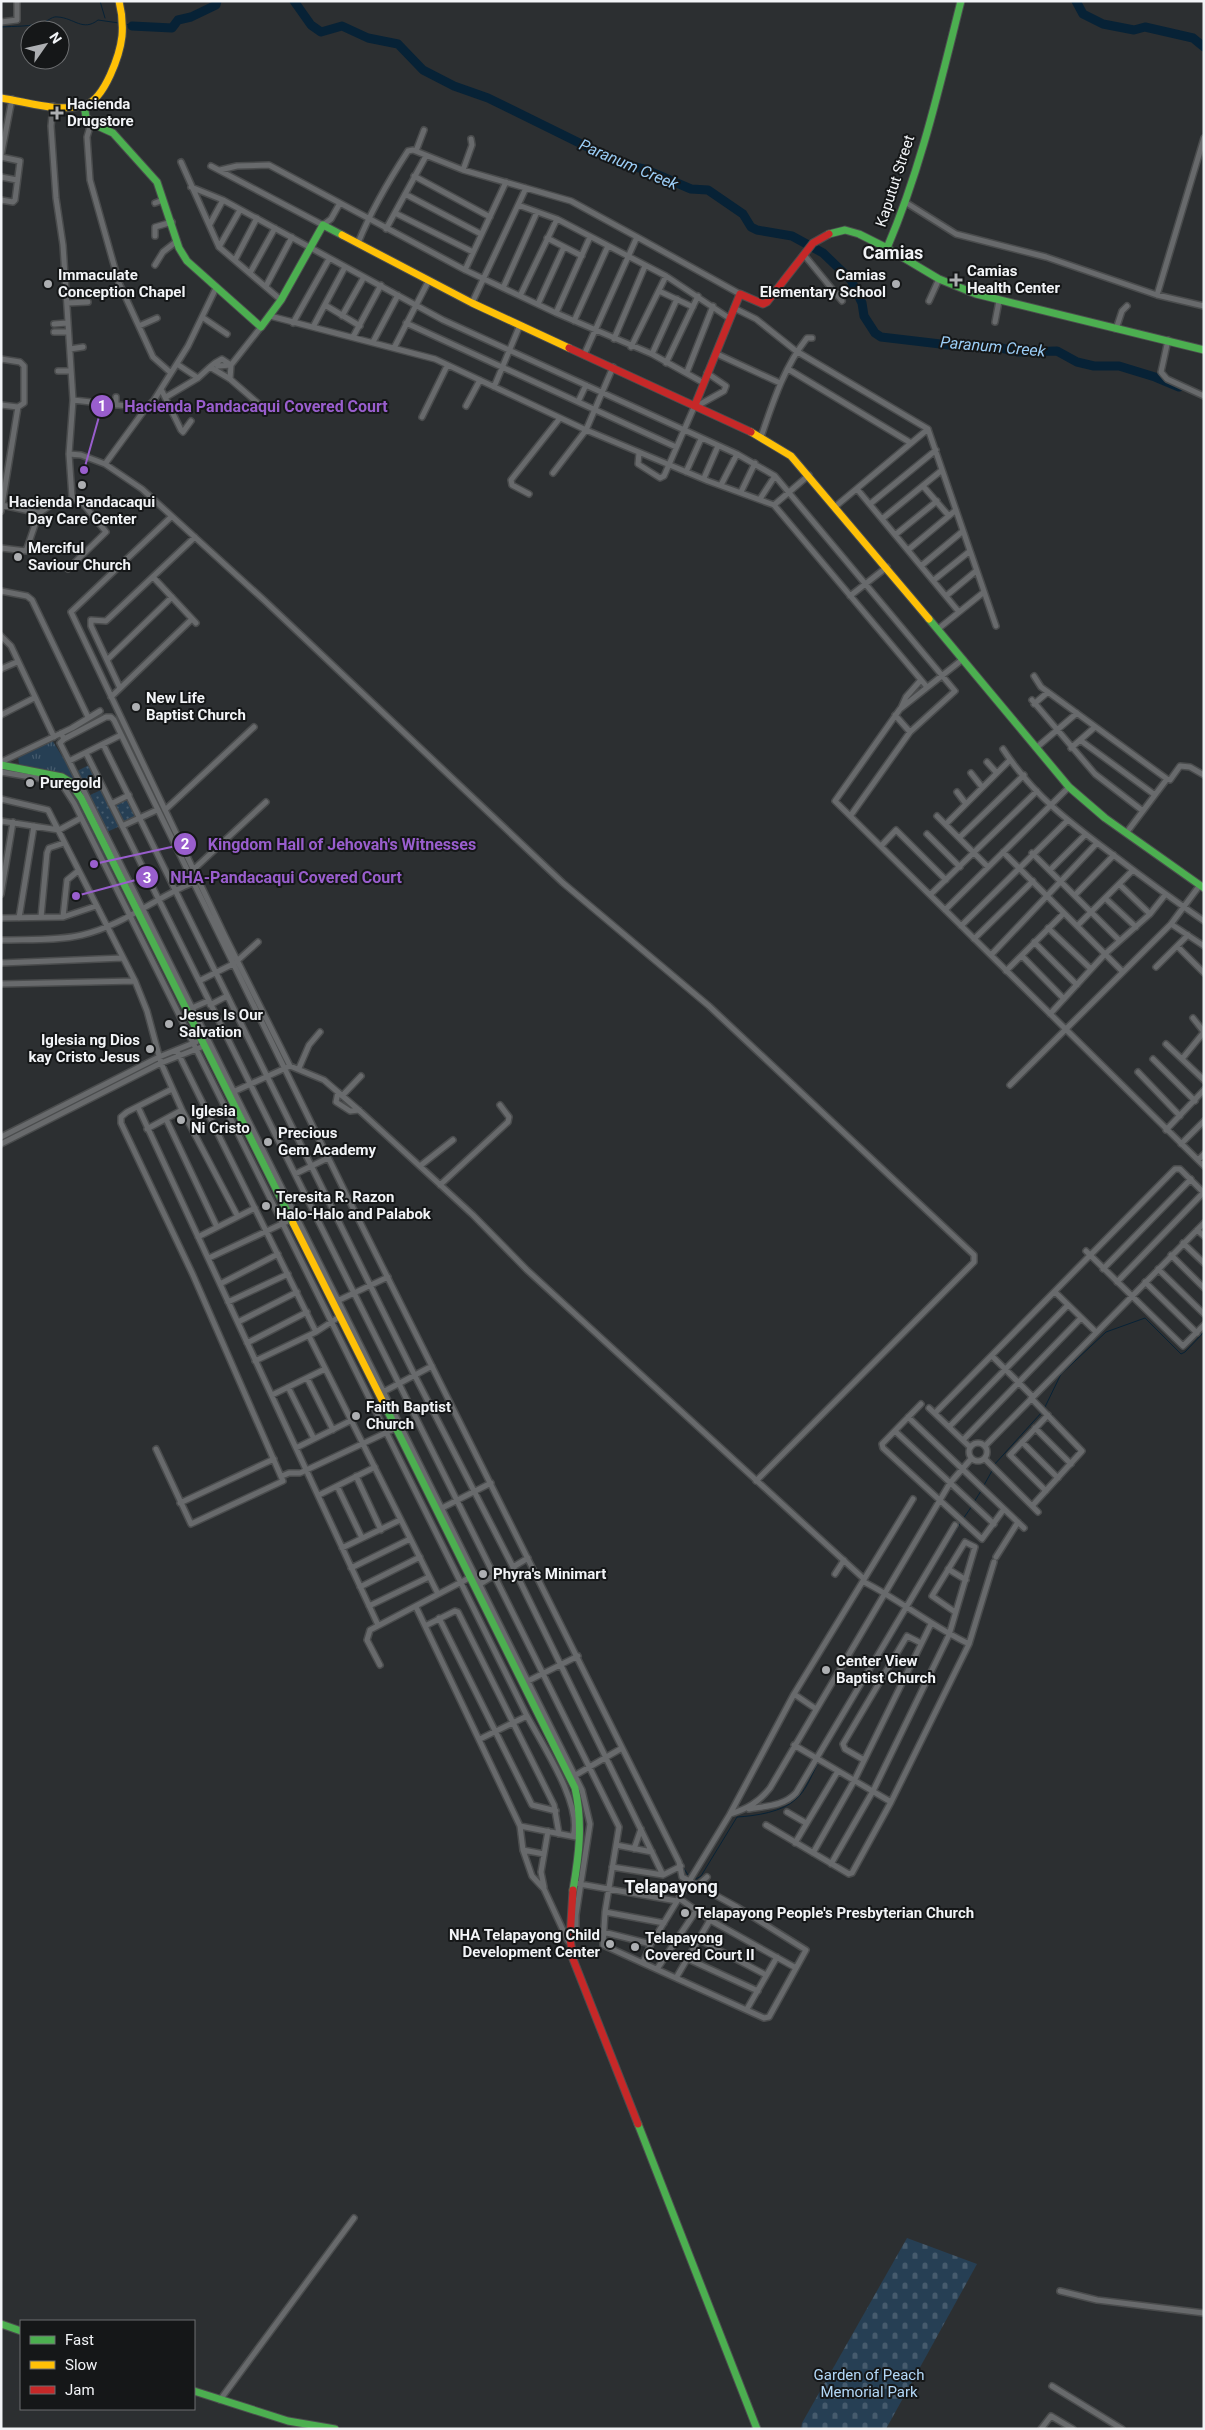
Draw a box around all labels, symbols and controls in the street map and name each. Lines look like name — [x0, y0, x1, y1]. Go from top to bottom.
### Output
north arrow — [20, 20, 70, 70]
text: N — [46, 29, 65, 46]
place label: Hacienda Drugstore — [67, 95, 134, 130]
marker: Hacienda Drugstore — [51, 107, 63, 119]
street label: Kaputut Street — [872, 133, 918, 229]
water label: Paranum Creek — [576, 135, 682, 194]
district label: Camias — [863, 242, 923, 263]
place label: Camias Health Center — [967, 262, 1060, 297]
place label: Immaculate Conception Chapel — [58, 266, 185, 301]
place label: Camias Elementary School — [760, 266, 886, 301]
marker: Camias Health Center — [949, 273, 963, 287]
marker: Immaculate Conception Chapel — [42, 278, 54, 290]
marker: Camias Elementary School — [890, 278, 902, 290]
water label: Paranum Creek — [939, 332, 1048, 361]
callout: Hacienda Pandacaqui Covered Court — [90, 391, 398, 422]
text: 1 — [98, 397, 106, 415]
text: Hacienda Pandacaqui Covered Court — [124, 397, 388, 416]
marker: Hacienda Pandacaqui Day Care Center — [76, 479, 88, 491]
place label: Hacienda Pandacaqui Day Care Center — [9, 493, 155, 528]
place label: Merciful Saviour Church — [28, 539, 131, 574]
marker: Merciful Saviour Church — [12, 551, 24, 563]
place label: New Life Baptist Church — [146, 689, 246, 724]
marker: New Life Baptist Church — [130, 701, 142, 713]
place label: Puregold — [40, 774, 101, 792]
marker: Puregold — [24, 777, 36, 789]
callout: Kingdom Hall of Jehovah's Witnesses — [173, 829, 486, 860]
text: 2 — [181, 835, 190, 853]
text: Kingdom Hall of Jehovah's Witnesses — [208, 835, 476, 854]
callout: NHA-Pandacaqui Covered Court — [135, 862, 411, 893]
text: NHA-Pandacaqui Covered Court — [170, 868, 402, 887]
text: 3 — [143, 869, 151, 887]
place label: Jesus Is Our Salvation — [179, 1006, 264, 1041]
marker: Jesus Is Our Salvation — [163, 1018, 175, 1030]
place label: Iglesia ng Dios kay Cristo Jesus — [28, 1031, 140, 1066]
marker: Iglesia ng Dios kay Cristo Jesus — [144, 1043, 156, 1055]
place label: Iglesia Ni Cristo — [191, 1102, 250, 1137]
marker: Iglesia Ni Cristo — [175, 1114, 187, 1126]
place label: Precious Gem Academy — [278, 1124, 377, 1159]
marker: Precious Gem Academy — [262, 1136, 274, 1148]
place label: Teresita R. Razon Halo-Halo and Palabok — [276, 1188, 432, 1223]
marker: Teresita R. Razon Halo-Halo and Palabok — [260, 1200, 272, 1212]
place label: Faith Baptist Church — [366, 1398, 451, 1433]
marker: Faith Baptist Church — [350, 1410, 362, 1422]
place label: Phyra's Minimart — [493, 1565, 606, 1583]
marker: Phyra's Minimart — [477, 1568, 489, 1580]
place label: Center View Baptist Church — [836, 1652, 936, 1687]
marker: Center View Baptist Church — [820, 1664, 832, 1676]
district label: Telapayong — [624, 1876, 718, 1897]
place label: Telapayong People's Presbyterian Church — [695, 1904, 974, 1922]
marker: Telapayong People's Presbyterian Church — [679, 1907, 691, 1919]
place label: NHA Telapayong Child Development Center — [449, 1926, 601, 1961]
place label: Telapayong Covered Court II — [645, 1929, 755, 1964]
marker: NHA Telapayong Child Development Center — [604, 1938, 616, 1950]
marker: Telapayong Covered Court II — [629, 1941, 641, 1953]
legend — [20, 2320, 195, 2410]
text: Fast — [65, 2331, 94, 2349]
text: Slow — [65, 2356, 97, 2374]
park label: Garden of Peach Memorial Park — [814, 2366, 924, 2401]
text: Jam — [65, 2381, 95, 2399]

